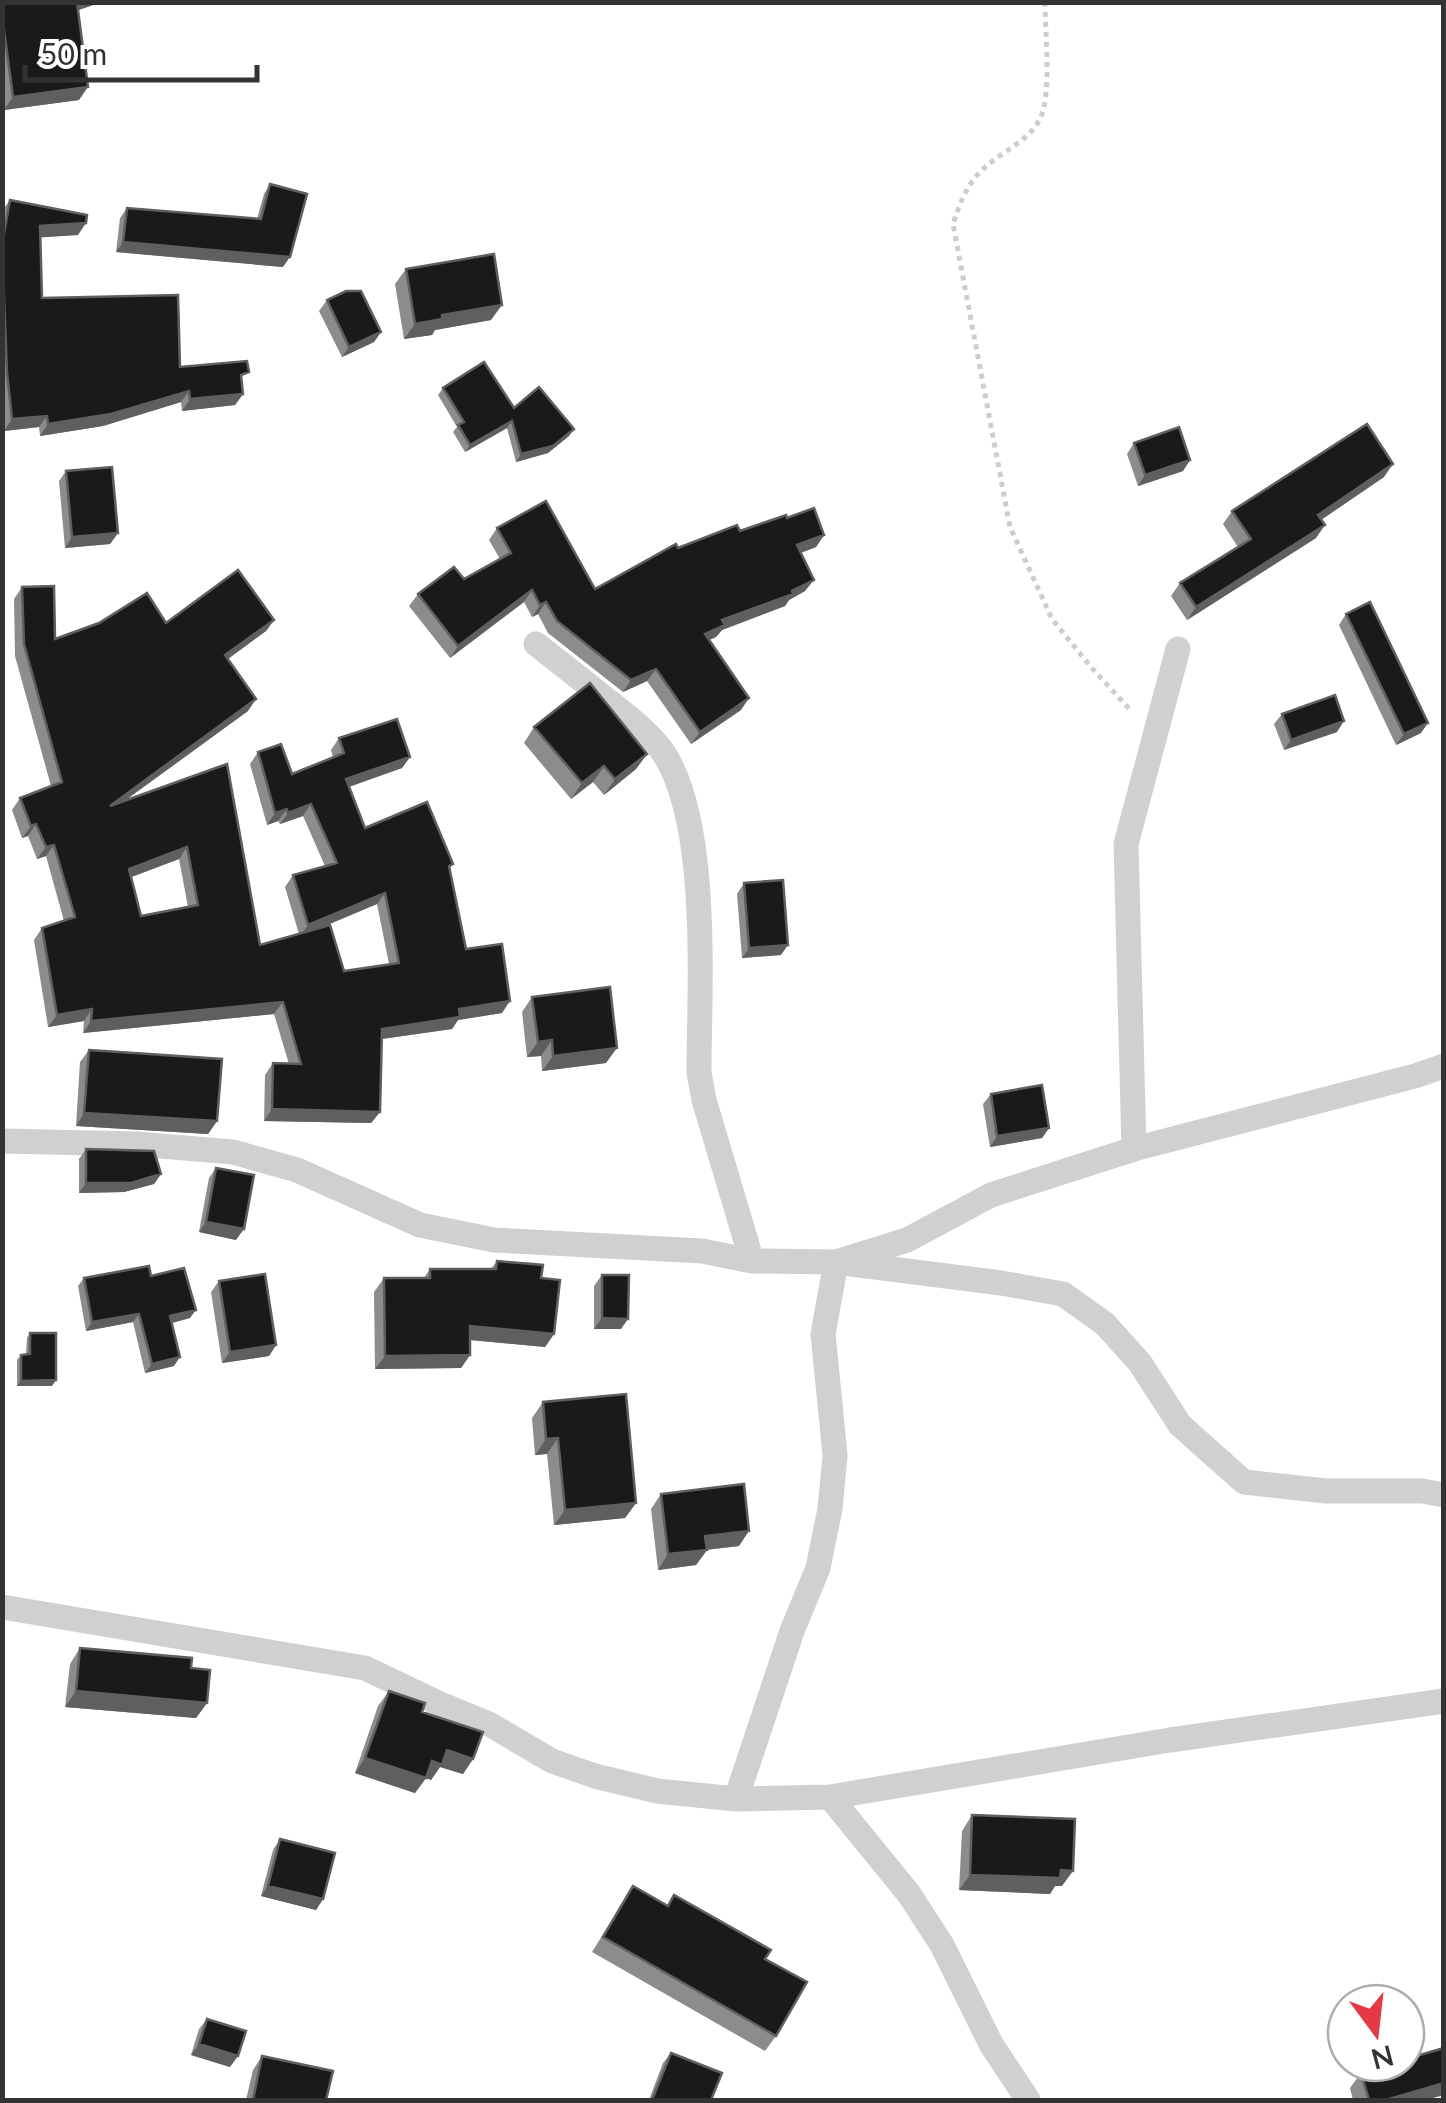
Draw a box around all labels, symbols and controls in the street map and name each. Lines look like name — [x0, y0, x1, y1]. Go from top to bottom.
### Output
scale bar — [25, 20, 258, 82]
text: 50 m — [40, 35, 107, 71]
north arrow — [1326, 1983, 1426, 2083]
text: N — [1368, 2039, 1398, 2077]

